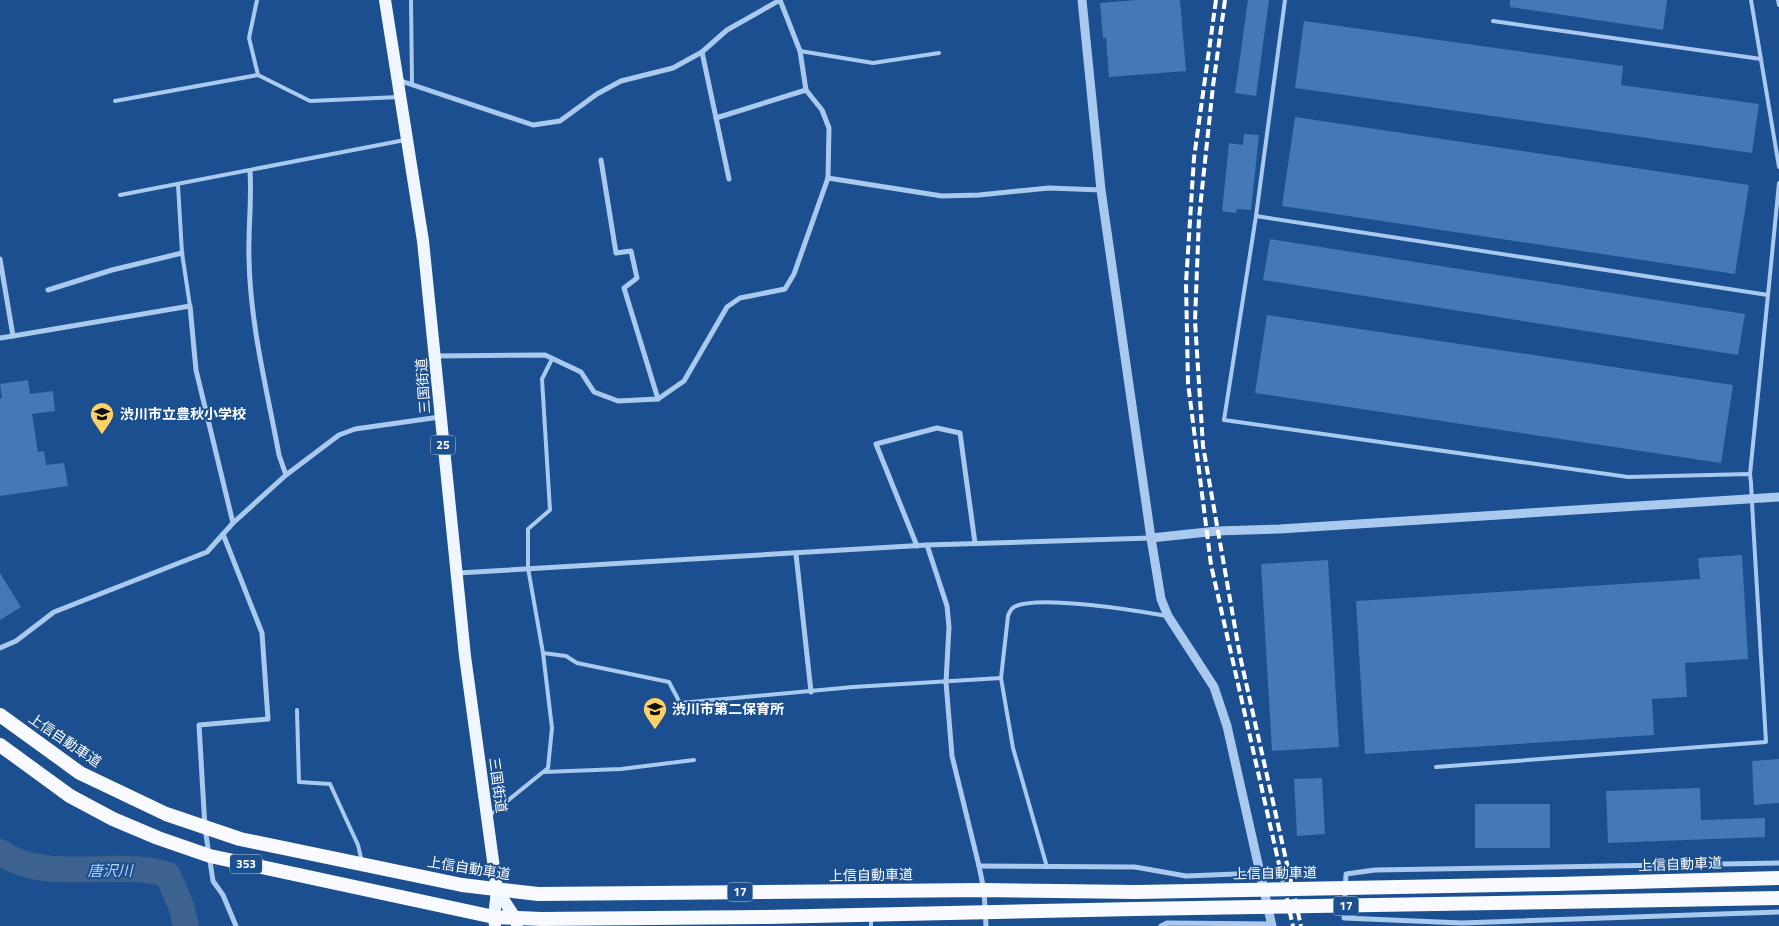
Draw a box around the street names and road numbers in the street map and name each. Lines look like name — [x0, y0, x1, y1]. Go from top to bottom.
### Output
street label: 三国街道 — [410, 357, 435, 415]
road number: 25 — [430, 436, 456, 454]
street label: 上信自動車道 — [25, 707, 106, 772]
street label: 三国街道 — [484, 756, 513, 814]
street label: 上信自動車道 — [426, 851, 512, 884]
street label: 上信自動車道 — [1638, 852, 1722, 875]
road number: 353 — [230, 854, 262, 874]
street label: 上信自動車道 — [1233, 861, 1317, 884]
street label: 上信自動車道 — [829, 863, 913, 886]
road number: 17 — [728, 882, 752, 902]
road number: 17 — [1334, 896, 1358, 916]

